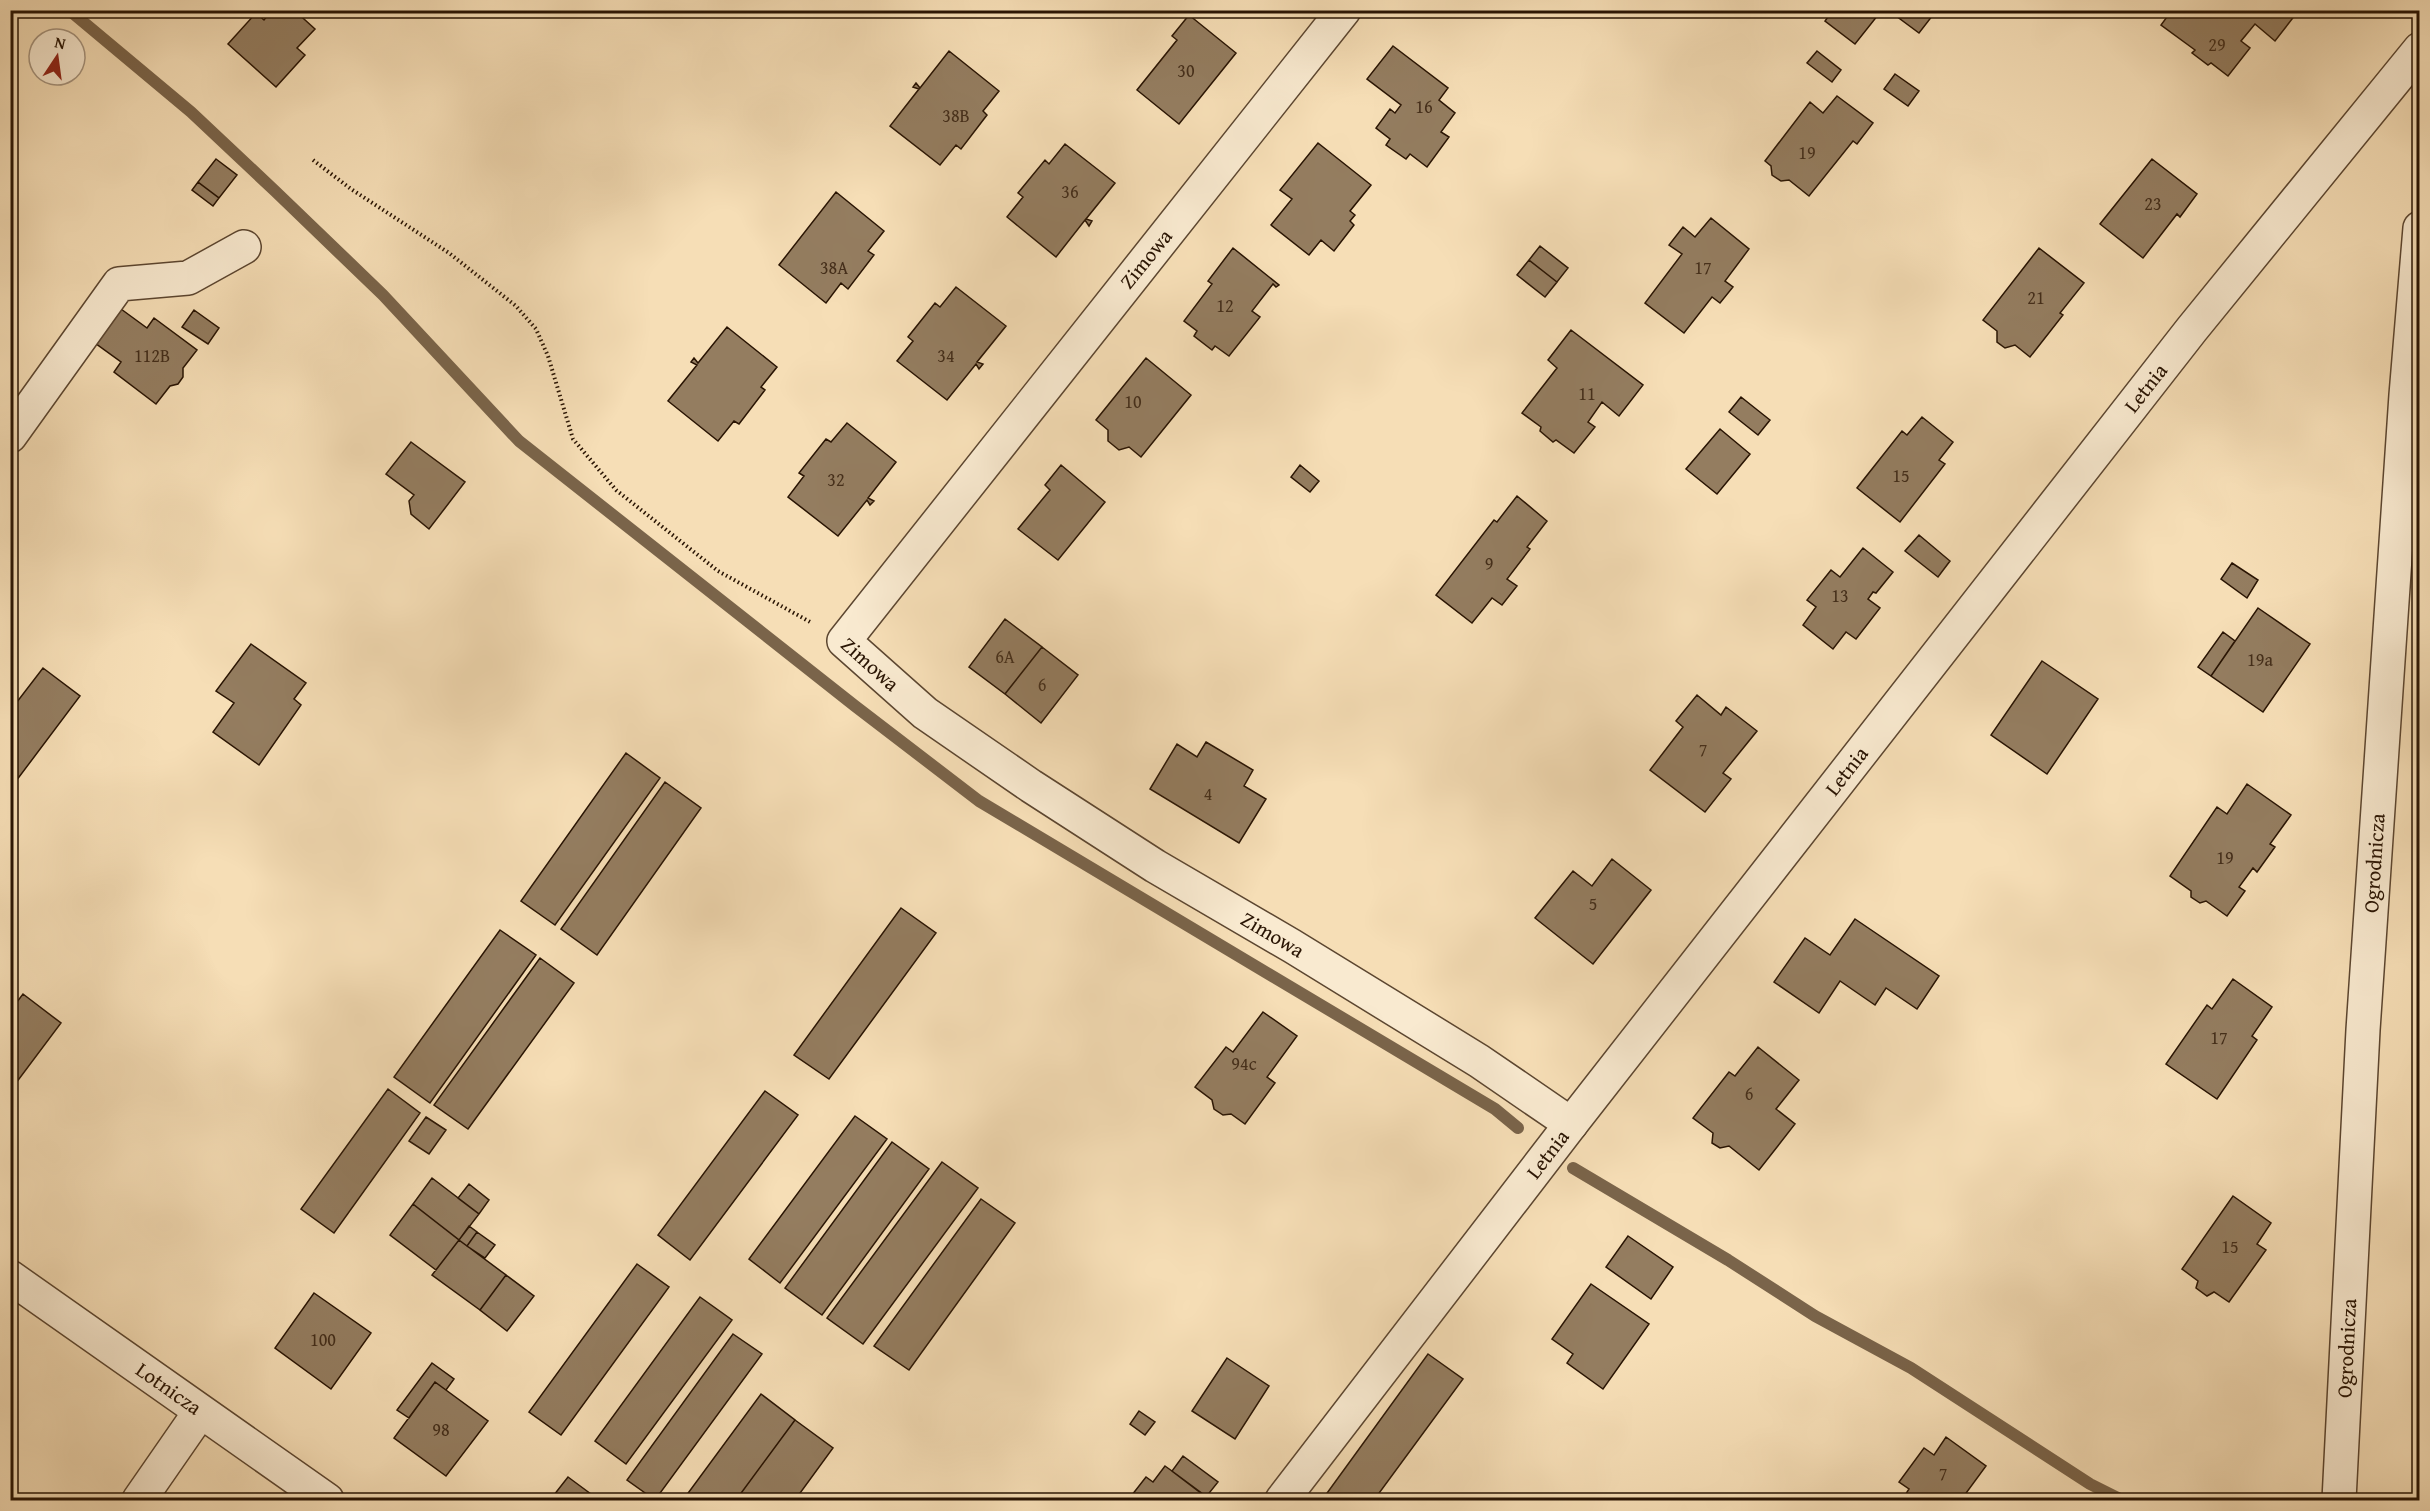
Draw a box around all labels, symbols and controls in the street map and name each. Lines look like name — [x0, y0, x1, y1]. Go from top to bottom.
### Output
north arrow — [27, 27, 87, 87]
text: N — [52, 29, 69, 55]
house number: 29 — [2208, 31, 2226, 58]
house number: 30 — [1177, 57, 1195, 84]
house number: 16 — [1415, 93, 1433, 120]
house number: 38B — [942, 102, 970, 129]
house number: 19 — [1798, 139, 1816, 166]
house number: 36 — [1061, 178, 1079, 205]
house number: 23 — [2144, 190, 2162, 217]
street label: Zimowa — [1112, 222, 1179, 295]
house number: 38A — [820, 254, 848, 281]
house number: 17 — [1694, 254, 1712, 281]
house number: 21 — [2027, 284, 2045, 311]
house number: 12 — [1216, 292, 1234, 319]
house number: 112B — [134, 342, 170, 369]
house number: 34 — [937, 342, 955, 369]
street label: Letnia — [2116, 356, 2175, 419]
house number: 11 — [1578, 380, 1596, 407]
house number: 10 — [1124, 388, 1142, 415]
house number: 15 — [1892, 462, 1910, 489]
house number: 32 — [827, 466, 845, 493]
house number: 9 — [1485, 550, 1493, 577]
house number: 13 — [1831, 582, 1849, 609]
street label: Zimowa — [834, 629, 907, 698]
house number: 6A — [995, 643, 1015, 670]
house number: 19a — [2247, 646, 2273, 673]
house number: 6 — [1038, 671, 1046, 698]
house number: 7 — [1699, 736, 1707, 763]
street label: Letnia — [1817, 739, 1875, 802]
house number: 4 — [1204, 780, 1212, 807]
street label: Ogrodnicza — [2355, 812, 2393, 914]
house number: 19 — [2216, 844, 2234, 871]
house number: 5 — [1589, 890, 1597, 917]
street label: Zimowa — [1235, 903, 1311, 965]
house number: 17 — [2210, 1024, 2228, 1051]
house number: 94c — [1231, 1050, 1257, 1077]
house number: 6 — [1745, 1080, 1753, 1107]
street label: Letnia — [1518, 1123, 1576, 1185]
house number: 15 — [2221, 1233, 2239, 1260]
street label: Ogrodnicza — [2328, 1298, 2364, 1399]
house number: 100 — [310, 1326, 336, 1353]
street label: Lotnicza — [130, 1354, 208, 1422]
house number: 98 — [432, 1416, 450, 1443]
house number: 7 — [1939, 1460, 1947, 1487]

